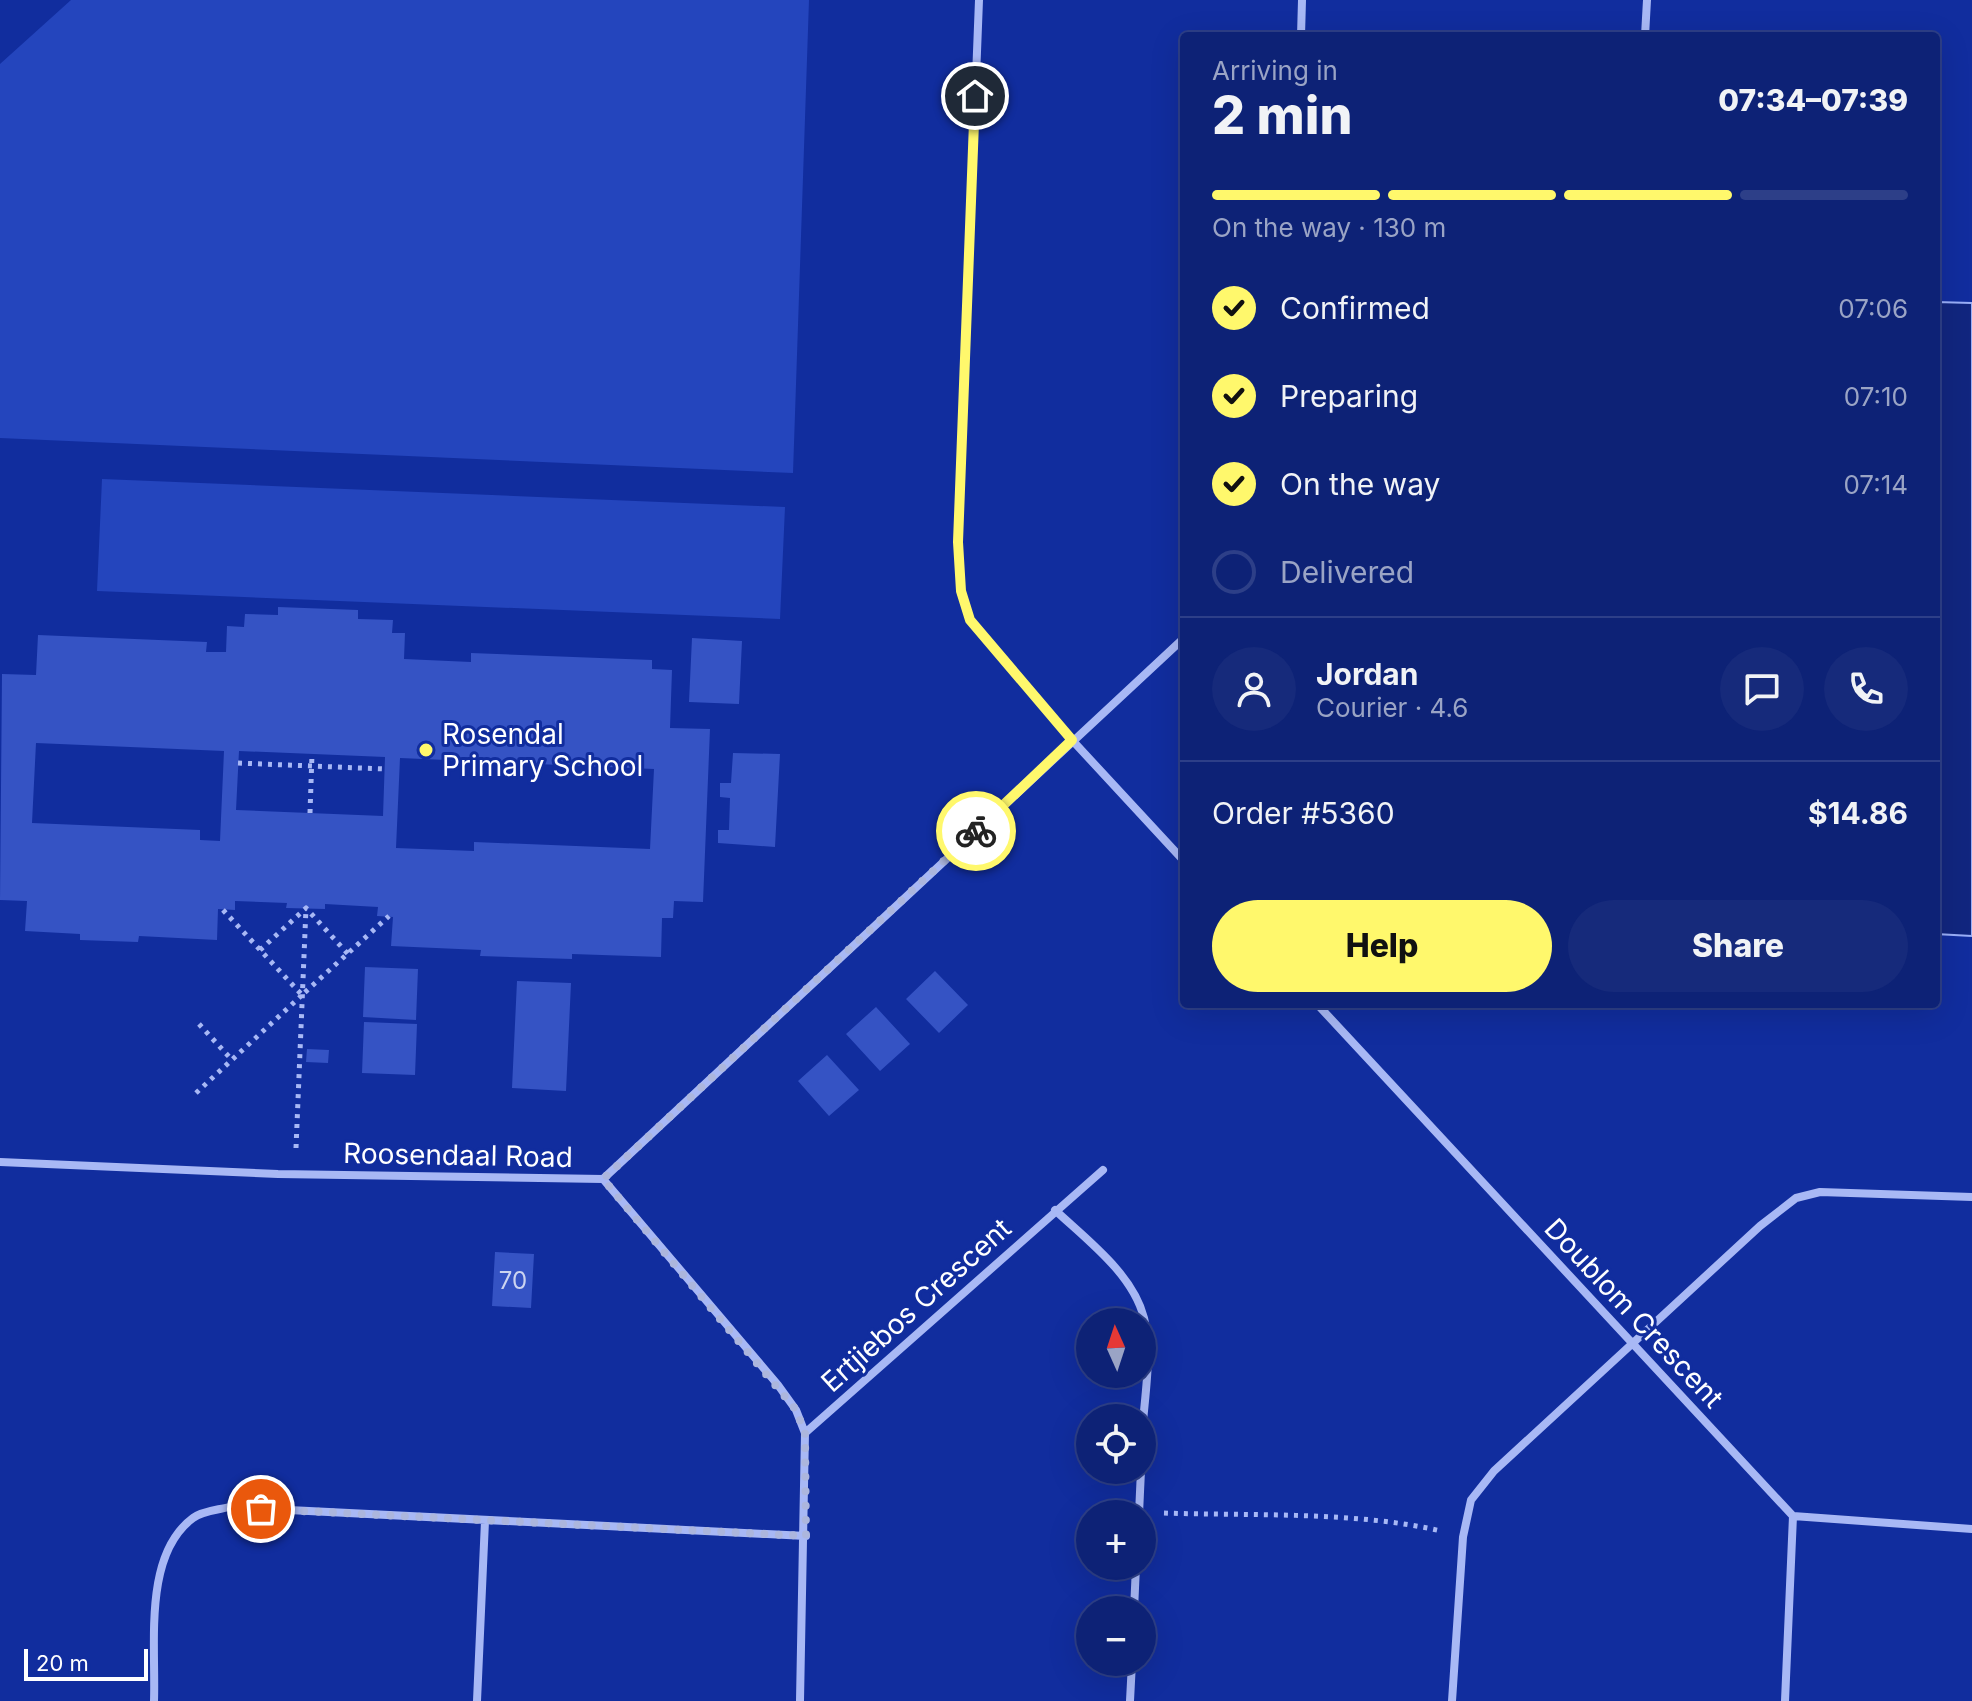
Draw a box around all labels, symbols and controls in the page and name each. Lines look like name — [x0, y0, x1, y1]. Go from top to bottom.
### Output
text: Arriving in — [1212, 55, 1338, 86]
pin — [941, 62, 1009, 130]
icon: home — [953, 74, 997, 118]
text: 07:34–07:39 — [1718, 82, 1908, 118]
text: 2 min — [1212, 84, 1353, 147]
text: On the way · 130 m — [1212, 212, 1446, 243]
icon: check — [1212, 286, 1256, 330]
text: Confirmed — [1280, 290, 1430, 326]
text: 07:06 — [1838, 293, 1908, 324]
icon: check — [1212, 374, 1256, 418]
text: Preparing — [1280, 378, 1418, 414]
text: 07:10 — [1844, 381, 1908, 412]
icon: check — [1212, 462, 1256, 506]
text: On the way — [1280, 466, 1440, 502]
text: 07:14 — [1843, 469, 1908, 500]
text: Delivered — [1280, 554, 1414, 590]
button: person — [1212, 647, 1296, 731]
button: chat — [1720, 647, 1804, 731]
button: phone — [1824, 647, 1908, 731]
text: Jordan — [1316, 656, 1418, 692]
text: Courier · 4.6 — [1316, 692, 1468, 723]
place label: Rosendal Primary School — [442, 717, 643, 783]
marker: Rosendal Primary School — [417, 741, 435, 759]
courier — [936, 791, 1016, 871]
text: Order #5360 — [1212, 795, 1395, 831]
text: $14.86 — [1808, 795, 1908, 831]
icon: bike — [954, 809, 998, 853]
button: Help — [1212, 900, 1552, 992]
button: Share — [1568, 900, 1908, 992]
street label: Roosendaal Road — [343, 1136, 573, 1174]
street label: Ertjiebos Crescent — [814, 1211, 1018, 1399]
street label: Doublom Crescent — [1538, 1211, 1730, 1415]
house number: 70 — [499, 1266, 527, 1295]
north arrow — [1076, 1308, 1156, 1388]
map controls — [1076, 1308, 1156, 1676]
button: locate — [1076, 1404, 1156, 1484]
pin — [227, 1475, 295, 1543]
icon: bag — [239, 1487, 283, 1531]
button: + — [1076, 1500, 1156, 1580]
button: − — [1076, 1596, 1156, 1676]
scale bar — [24, 1645, 148, 1681]
text: 20 m — [36, 1650, 89, 1676]

